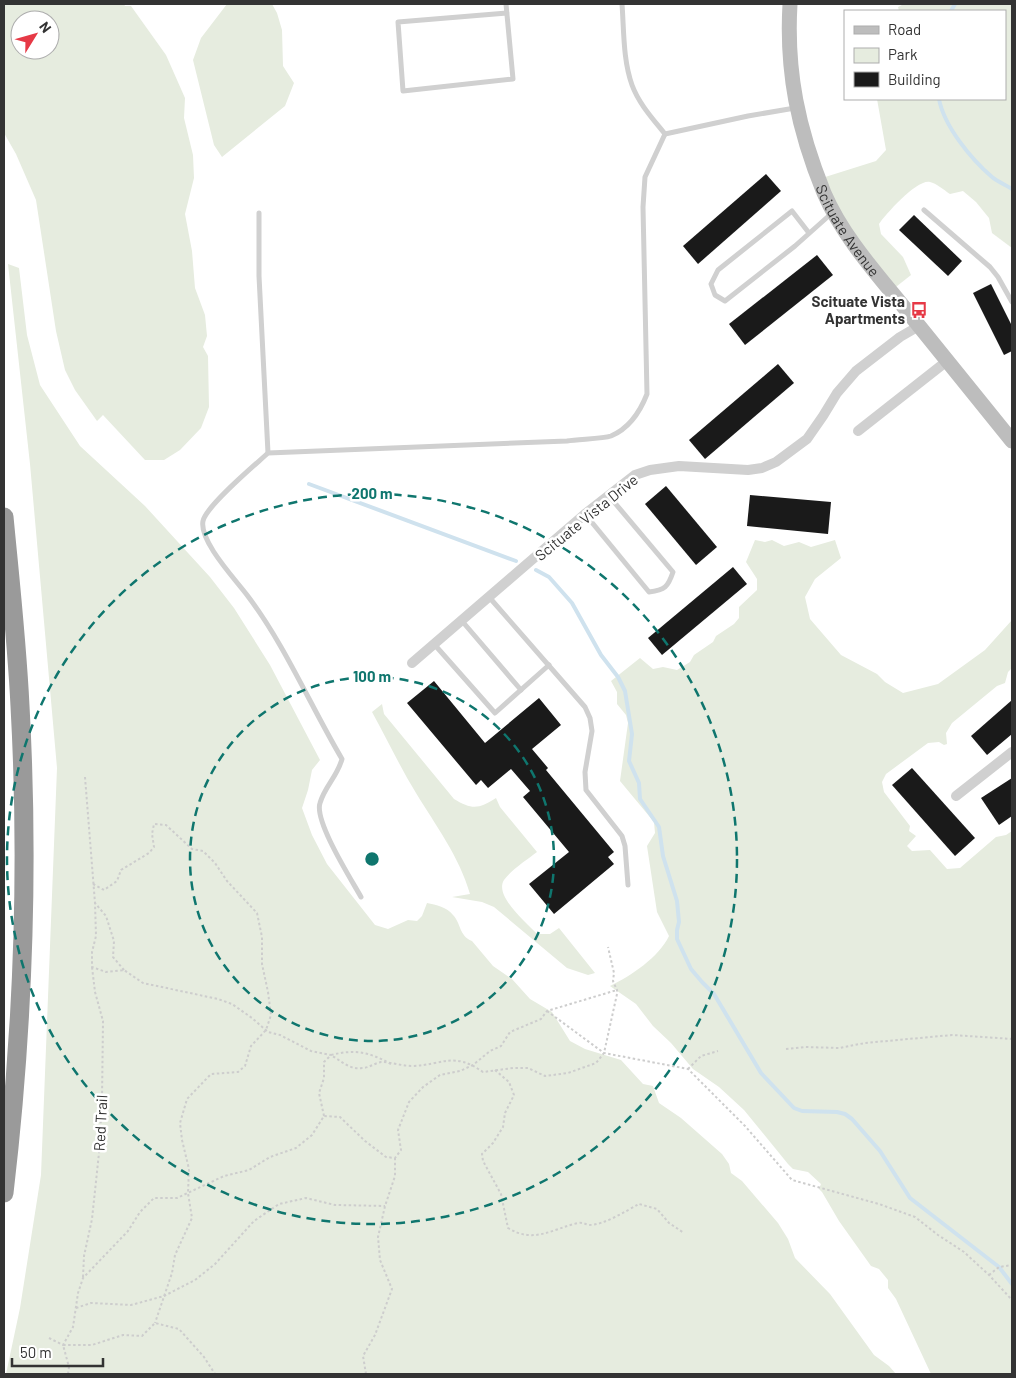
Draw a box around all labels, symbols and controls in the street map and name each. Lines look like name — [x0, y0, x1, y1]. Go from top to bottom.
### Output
north arrow — [10, 10, 60, 60]
legend — [844, 10, 1006, 100]
text: N — [36, 18, 55, 36]
text: Road — [888, 20, 921, 38]
text: Park — [888, 45, 918, 63]
text: Building — [888, 70, 941, 88]
street label: Scituate Avenue — [812, 182, 884, 280]
place label: Scituate Vista Apartments — [811, 292, 905, 327]
bus stop icon: Scituate Vista Apartments — [909, 300, 929, 320]
street label: Scituate Vista Drive — [531, 470, 641, 564]
text: 200 m — [351, 484, 393, 502]
text: 100 m — [353, 667, 391, 685]
centre of rings — [363, 850, 381, 868]
street label: Red Trail — [90, 1094, 110, 1152]
scale bar — [12, 1336, 104, 1368]
text: 50 m — [20, 1343, 52, 1361]

